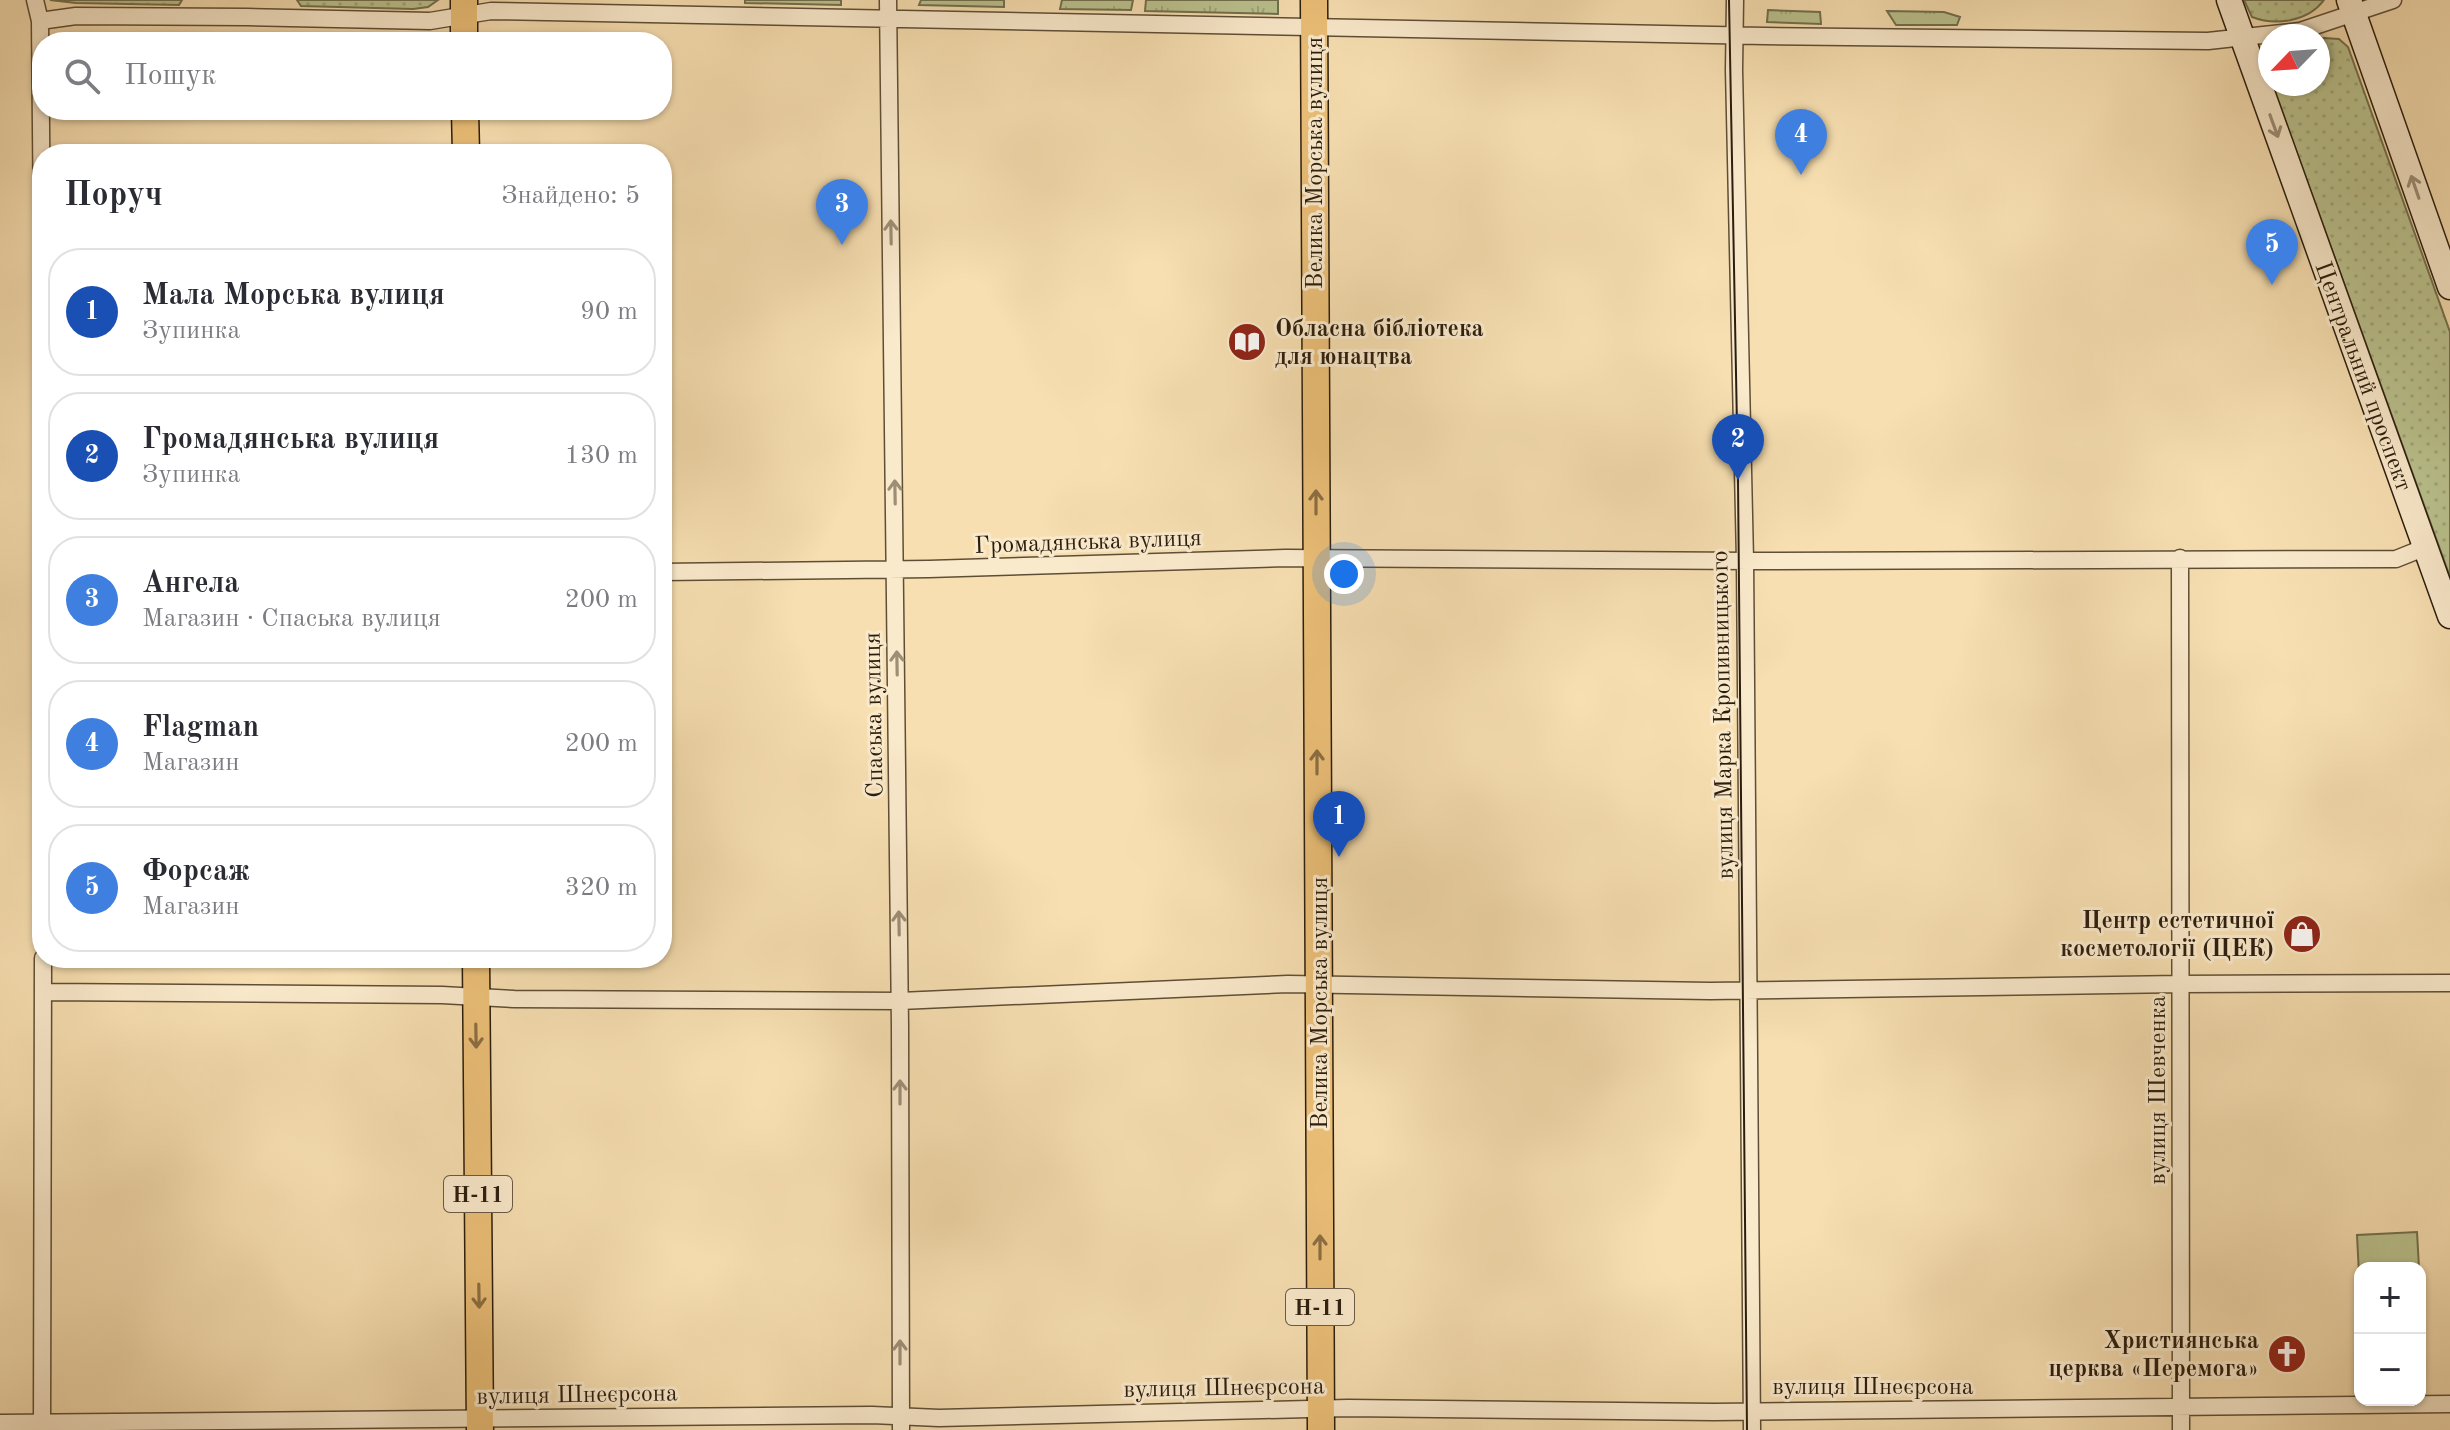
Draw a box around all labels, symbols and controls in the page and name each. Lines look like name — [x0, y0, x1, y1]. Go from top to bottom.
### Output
north arrow — [2258, 24, 2330, 96]
search box — [32, 32, 672, 120]
street label: Велика Морська вулиця — [1304, 37, 1328, 289]
icon: search — [60, 54, 104, 98]
text: Пошук — [124, 61, 216, 91]
pin: 4 — [1775, 109, 1827, 175]
one-way arrow — [2268, 114, 2282, 138]
one-way arrow — [2407, 175, 2421, 199]
text: Поруч — [64, 179, 163, 213]
pin: 3 — [816, 179, 868, 245]
text: Знайдено: 5 — [501, 183, 640, 209]
one-way arrow — [883, 219, 898, 246]
pin: 5 — [2246, 219, 2298, 285]
street label: Центральний проспект — [2309, 259, 2415, 495]
text: Мала Морська вулиця — [142, 281, 445, 311]
text: 1 — [84, 299, 100, 325]
text: 90 m — [580, 299, 638, 325]
text: Зупинка — [142, 318, 240, 344]
place label: Обласна бібліотека для юнацтва — [1275, 318, 1484, 370]
library icon: Обласна бібліотека для юнацтва — [1226, 321, 1268, 363]
pin: 2 — [1712, 414, 1764, 480]
text: Громадянська вулиця — [142, 425, 439, 455]
text: 2 — [84, 443, 100, 469]
text: 130 m — [565, 443, 638, 469]
text: Зупинка — [142, 462, 240, 488]
one-way arrow — [887, 479, 903, 506]
one-way arrow — [1308, 489, 1324, 516]
street label: Громадянська вулиця — [974, 527, 1202, 559]
street label: вулиця Марка Кропивницького — [1709, 550, 1739, 880]
your location — [1324, 554, 1364, 594]
text: Ангела — [142, 569, 240, 599]
text: 3 — [84, 587, 100, 613]
text: 200 m — [565, 587, 638, 613]
text: Магазин · Спаська вулиця — [142, 606, 441, 632]
street label: Спаська вулиця — [862, 632, 888, 798]
one-way arrow — [889, 650, 905, 677]
text: Flagman — [142, 713, 259, 743]
text: 4 — [84, 731, 100, 757]
text: 200 m — [565, 731, 638, 757]
one-way arrow — [1309, 749, 1325, 776]
text: Магазин — [142, 750, 240, 776]
pin: 1 — [1313, 791, 1365, 857]
text: Форсаж — [142, 857, 250, 887]
text: 5 — [84, 875, 100, 901]
text: 320 m — [565, 875, 638, 901]
street label: Велика Морська вулиця — [1309, 877, 1333, 1129]
text: Магазин — [142, 894, 240, 920]
one-way arrow — [892, 910, 907, 937]
place label: Центр естетичної косметології (ЦЕК) — [2060, 910, 2274, 962]
shop icon: Центр естетичної косметології (ЦЕК) — [2281, 913, 2323, 955]
street label: вулиця Шевченка — [2147, 995, 2171, 1185]
one-way arrow — [468, 1022, 484, 1049]
one-way arrow — [892, 1079, 908, 1106]
road number: Н-11 — [444, 1176, 512, 1212]
one-way arrow — [1312, 1234, 1328, 1261]
map controls — [2354, 1262, 2426, 1406]
button: + — [2354, 1262, 2426, 1334]
one-way arrow — [471, 1282, 486, 1309]
road number: Н-11 — [1286, 1289, 1354, 1325]
place label: Християнська церква «Перемога» — [2048, 1330, 2259, 1382]
church icon: Християнська церква «Перемога» — [2266, 1333, 2308, 1375]
button: − — [2354, 1334, 2426, 1406]
one-way arrow — [892, 1339, 908, 1366]
street label: вулиця Шнеєрсона — [1123, 1375, 1325, 1403]
street label: вулиця Шнеєрсона — [1772, 1376, 1974, 1400]
street label: вулиця Шнеєрсона — [476, 1382, 678, 1410]

